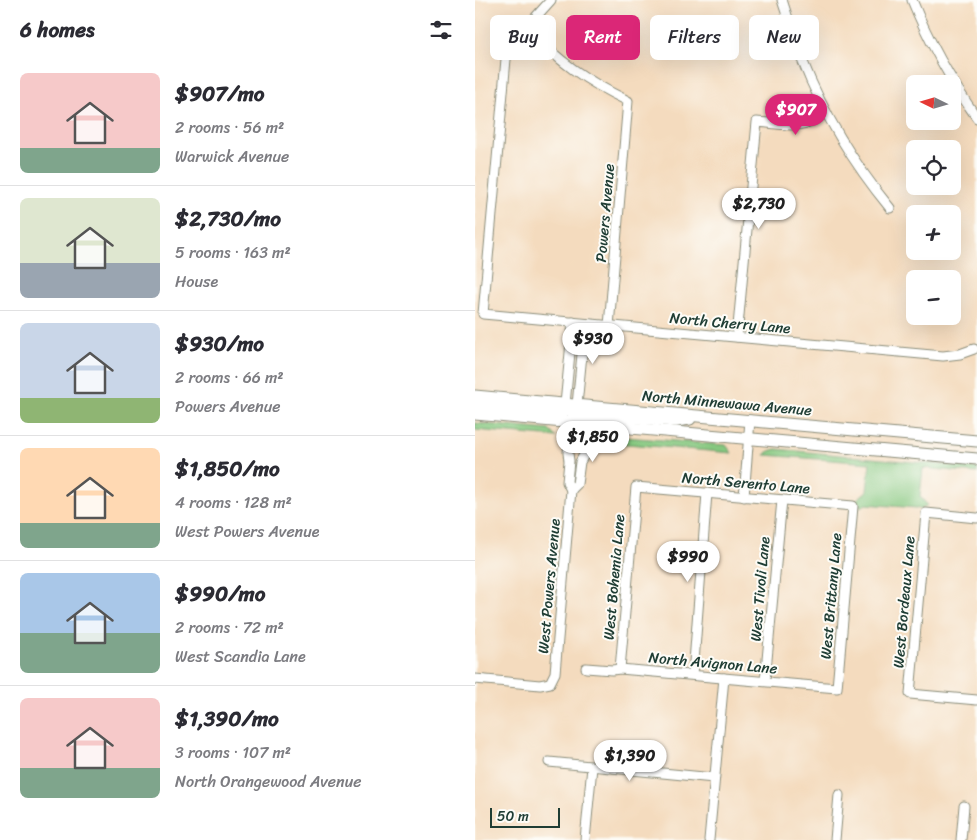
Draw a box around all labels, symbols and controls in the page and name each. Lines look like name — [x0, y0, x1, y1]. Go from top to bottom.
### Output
text: 6 homes — [20, 11, 95, 49]
chip: Buy — [490, 15, 556, 60]
chip: Rent — [566, 15, 640, 60]
chip: Filters — [650, 15, 739, 60]
chip: New — [749, 15, 819, 60]
icon: filters — [427, 16, 455, 44]
text: $907/mo — [175, 75, 265, 113]
north arrow — [906, 75, 961, 130]
map controls — [906, 75, 961, 325]
icon: home — [60, 93, 120, 153]
pin: $907 — [766, 94, 826, 136]
text: $907 — [776, 95, 816, 124]
text: 2 rooms · 56 m² — [175, 113, 284, 142]
button: locate — [906, 140, 961, 195]
text: Warwick Avenue — [175, 142, 289, 171]
street label: Powers Avenue — [588, 162, 622, 263]
pin: $2,730 — [718, 188, 800, 230]
text: $2,730 — [733, 189, 785, 218]
text: $2,730/mo — [175, 200, 281, 238]
button: + — [906, 205, 961, 260]
icon: home — [60, 218, 120, 278]
text: 5 rooms · 163 m² — [175, 238, 291, 267]
text: House — [175, 267, 218, 296]
button: − — [906, 270, 961, 325]
street label: North Cherry Lane — [669, 305, 791, 341]
pin: $930 — [563, 322, 623, 365]
text: $930 — [573, 324, 613, 353]
text: $930/mo — [175, 325, 264, 363]
icon: home — [60, 343, 120, 403]
text: 2 rooms · 66 m² — [175, 363, 284, 392]
street label: North Minnewawa Avenue — [641, 383, 813, 423]
text: Powers Avenue — [175, 392, 280, 421]
pin: $1,850 — [552, 420, 634, 463]
text: $1,850 — [567, 422, 619, 451]
text: $1,850/mo — [175, 450, 280, 488]
street label: North Serento Lane — [681, 464, 811, 502]
icon: home — [60, 468, 120, 528]
text: 4 rooms · 128 m² — [175, 488, 292, 517]
street label: West Bohemia Lane — [596, 513, 632, 641]
text: West Powers Avenue — [175, 517, 320, 546]
street label: West Powers Avenue — [530, 517, 568, 655]
street label: West Brittany Lane — [813, 532, 849, 660]
street label: West Tivoli Lane — [742, 535, 778, 643]
street label: West Bordeaux Lane — [885, 535, 923, 669]
pin: $990 — [658, 540, 718, 583]
text: $990 — [668, 542, 708, 571]
text: $990/mo — [175, 575, 265, 613]
icon: home — [60, 593, 120, 653]
text: 2 rooms · 72 m² — [175, 613, 284, 642]
text: West Scandia Lane — [175, 642, 306, 671]
street label: North Avignon Lane — [648, 644, 779, 682]
text: $1,390/mo — [175, 700, 279, 738]
icon: home — [60, 718, 120, 778]
text: 3 rooms · 107 m² — [175, 738, 291, 767]
pin: $1,390 — [589, 740, 671, 782]
text: $1,390 — [605, 741, 655, 770]
text: North Orangewood Avenue — [175, 767, 361, 796]
text: 50 m — [497, 804, 529, 829]
scale bar — [490, 805, 560, 828]

